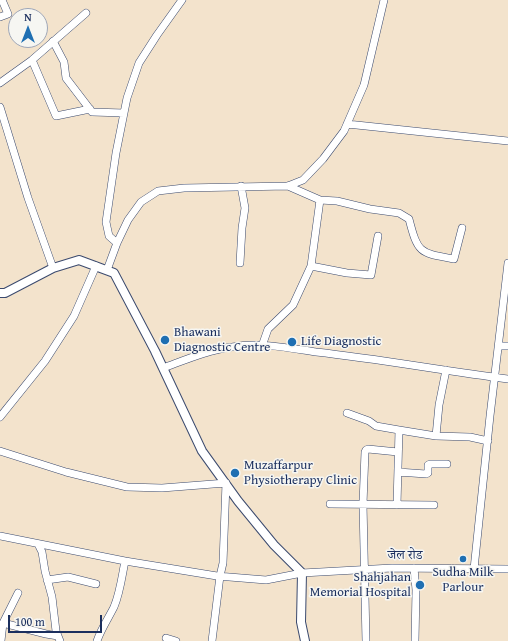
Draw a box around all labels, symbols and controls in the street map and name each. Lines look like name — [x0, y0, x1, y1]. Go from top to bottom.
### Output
north arrow — [8, 8, 48, 48]
text: N — [24, 9, 32, 25]
place label: Bhawani Diagnostic Centre — [174, 325, 270, 356]
marker: Bhawani Diagnostic Centre — [159, 334, 171, 346]
place label: Life Diagnostic — [301, 334, 381, 350]
marker: Life Diagnostic — [286, 336, 298, 348]
place label: Muzaffarpur Physiotherapy Clinic — [244, 458, 357, 489]
marker: Muzaffarpur Physiotherapy Clinic — [229, 467, 241, 479]
street label: जेल रोड — [388, 548, 422, 564]
marker: Sudha Milk Parlour — [458, 554, 468, 564]
place label: Sudha Milk Parlour — [432, 565, 494, 596]
place label: Shahjahan Memorial Hospital — [310, 570, 411, 601]
marker: Shahjahan Memorial Hospital — [414, 579, 426, 591]
scale bar — [10, 607, 104, 633]
text: 100 m — [15, 613, 45, 630]

